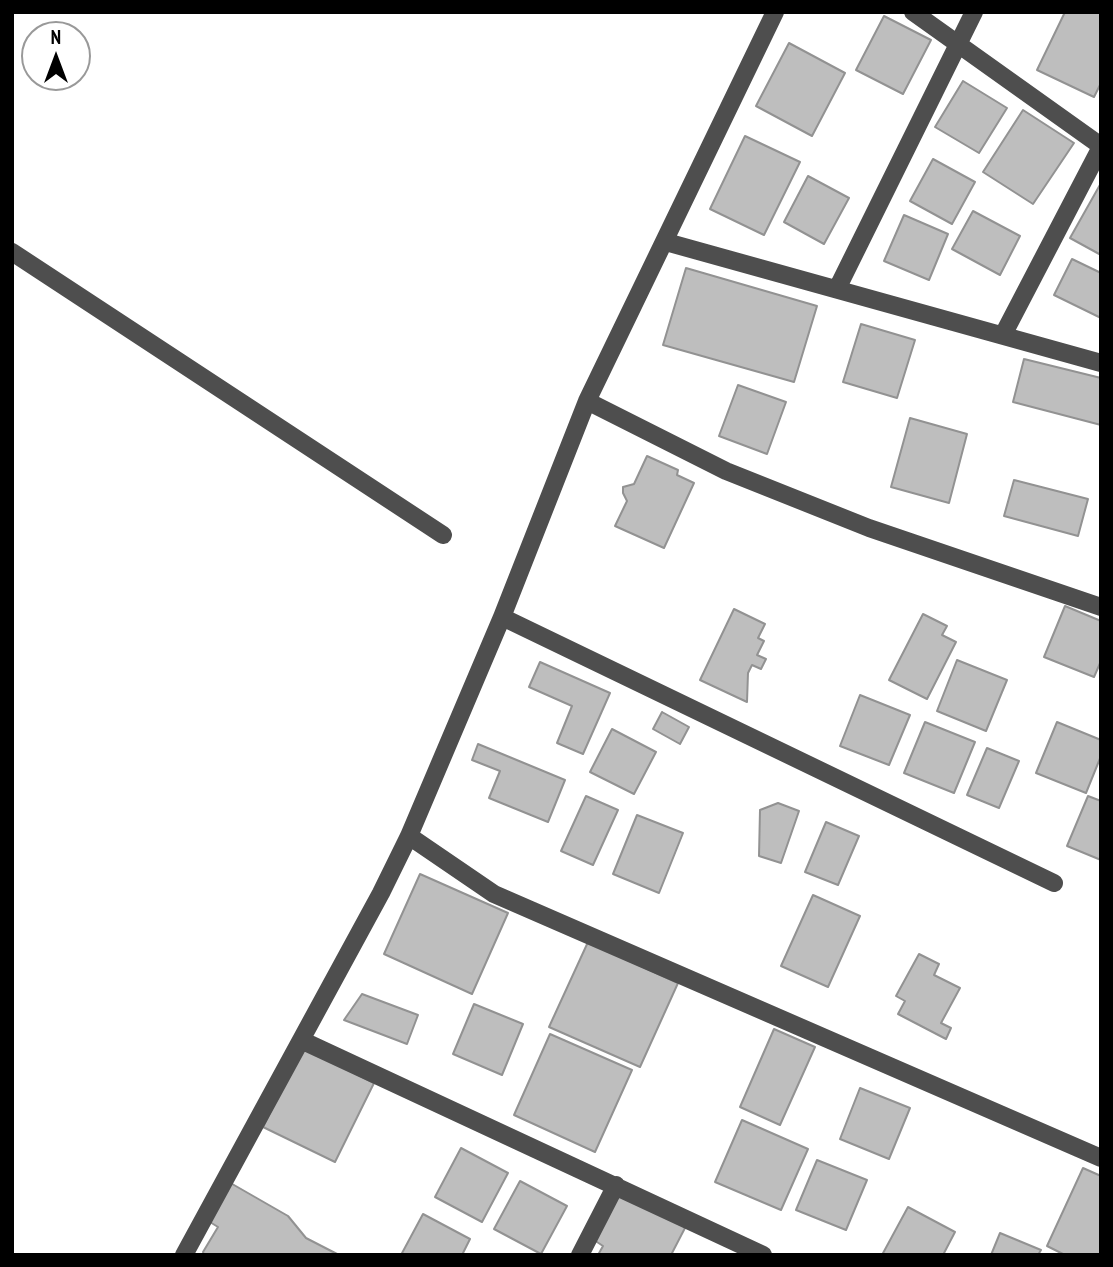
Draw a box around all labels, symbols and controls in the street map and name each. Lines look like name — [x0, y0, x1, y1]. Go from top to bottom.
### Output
north arrow — [21, 21, 91, 91]
text: N — [51, 25, 61, 49]

